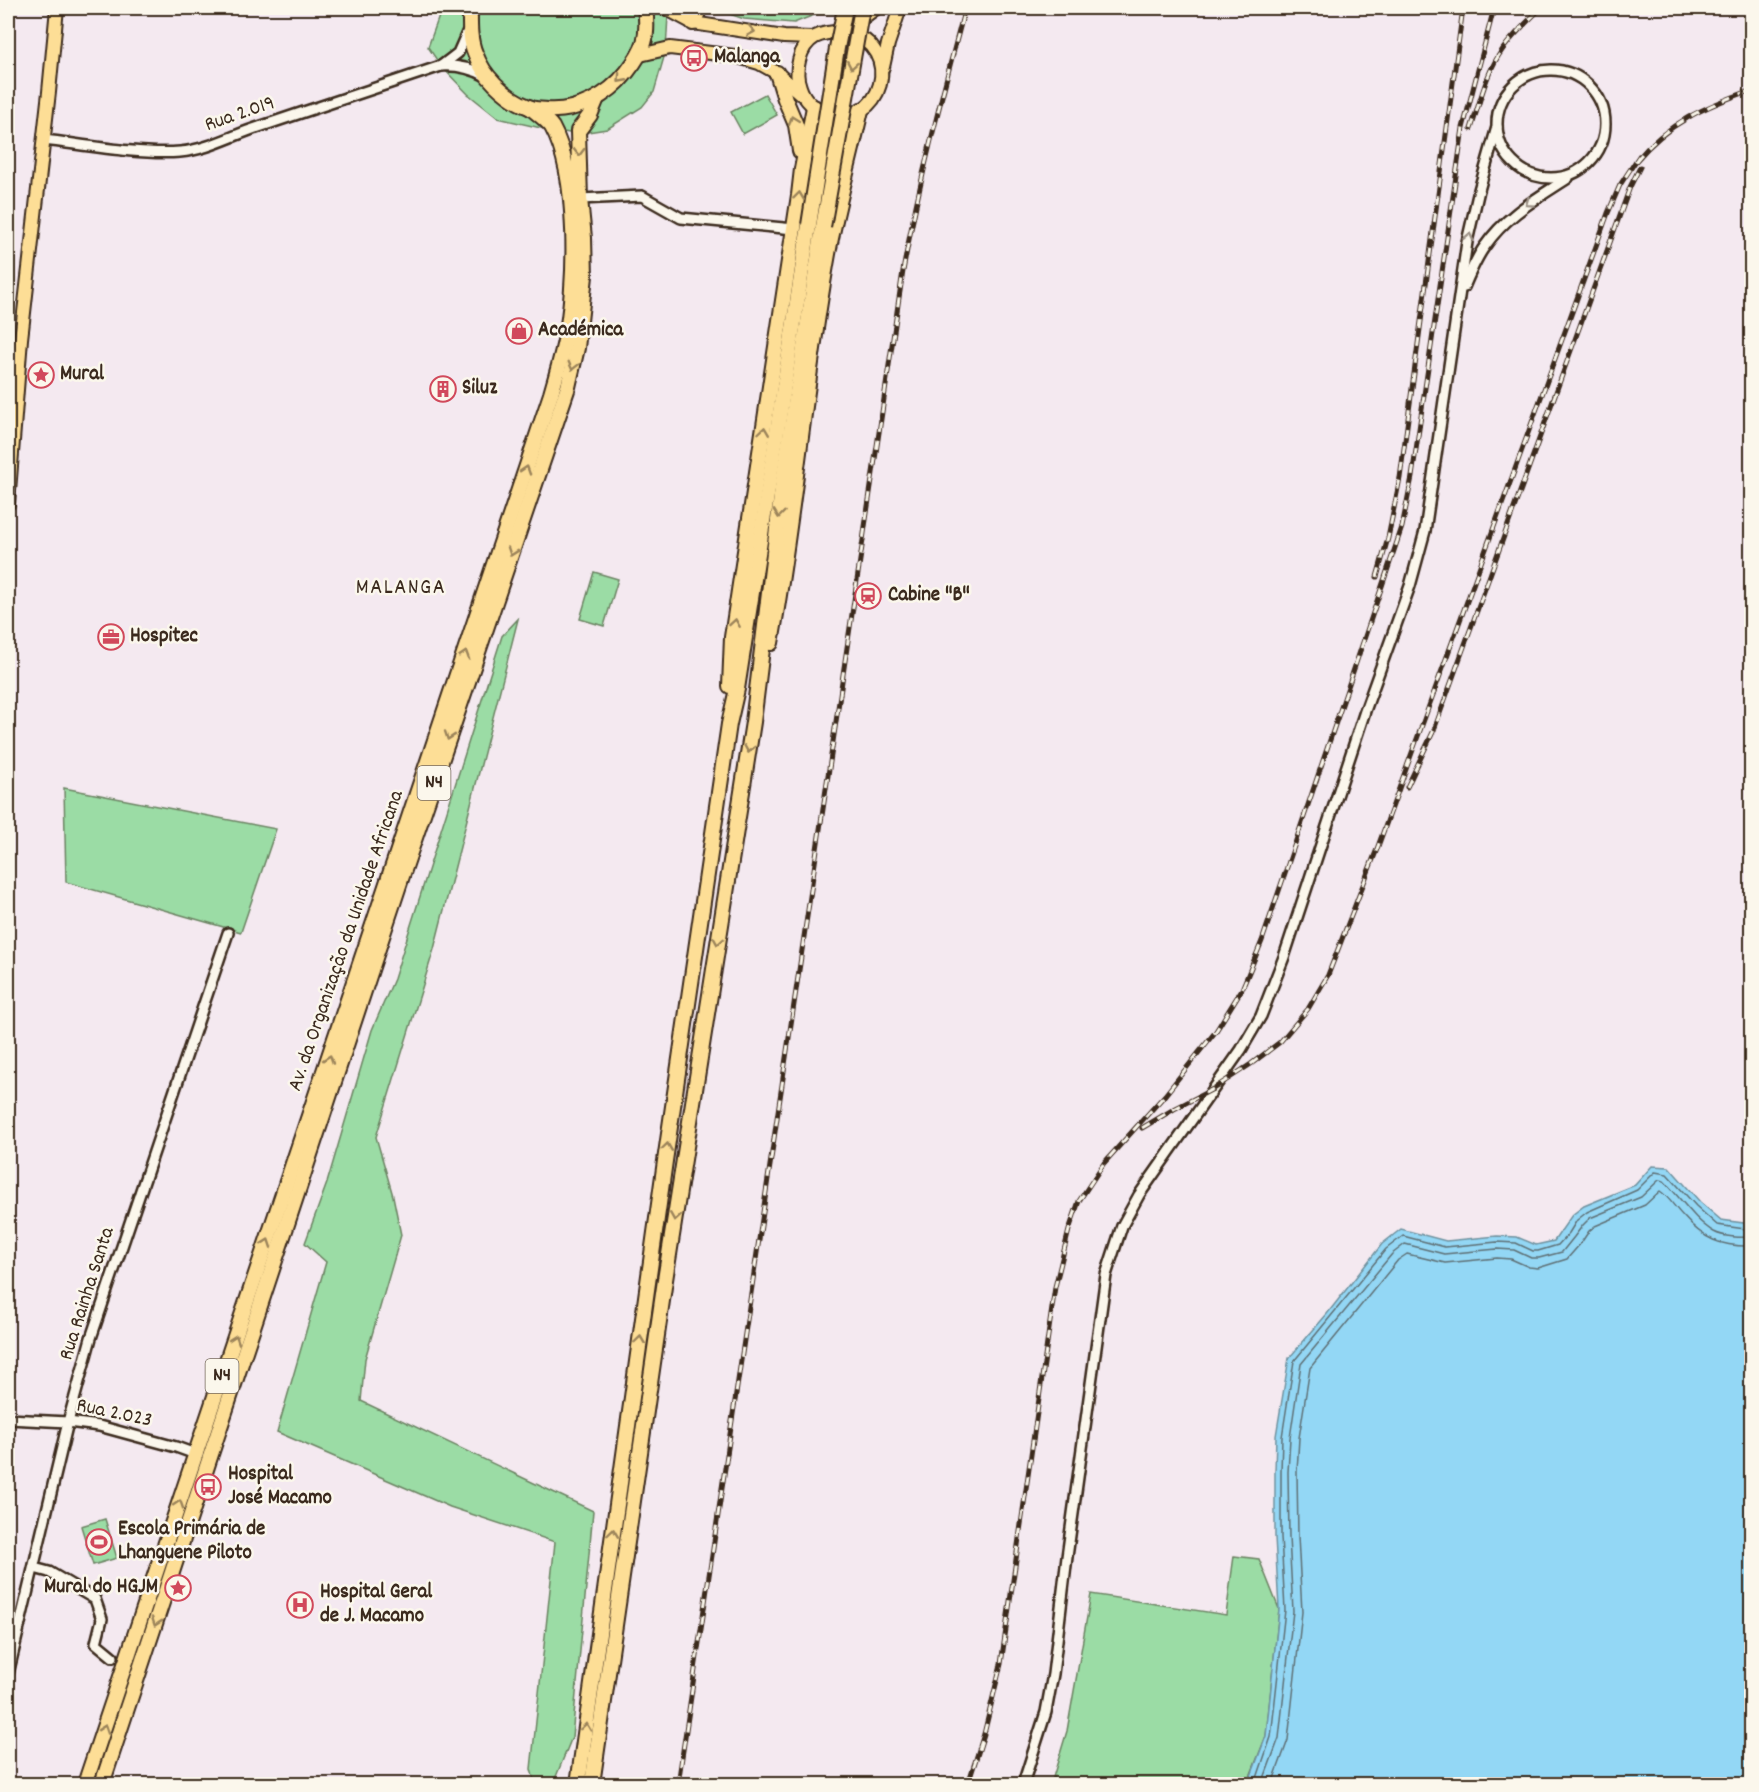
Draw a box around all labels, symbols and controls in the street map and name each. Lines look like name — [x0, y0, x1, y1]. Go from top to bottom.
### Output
one-way arrow — [746, 25, 756, 37]
bus stop icon: Malanga — [679, 43, 709, 73]
place label: Malanga — [714, 43, 781, 73]
one-way arrow — [846, 60, 859, 70]
one-way arrow — [617, 72, 628, 83]
street label: Rua 2.019 — [201, 89, 279, 141]
one-way arrow — [788, 115, 800, 126]
one-way arrow — [572, 147, 585, 156]
one-way arrow — [792, 192, 804, 201]
one-way arrow — [1525, 196, 1536, 207]
one-way arrow — [1462, 232, 1475, 242]
shop icon: Académica — [504, 316, 534, 346]
place label: Académica — [538, 316, 624, 346]
place icon: Mural — [26, 360, 56, 390]
place label: Mural — [60, 360, 105, 390]
one-way arrow — [567, 361, 580, 371]
building icon: Siluz — [428, 374, 458, 404]
place label: Siluz — [462, 374, 498, 404]
one-way arrow — [757, 426, 769, 435]
one-way arrow — [519, 465, 531, 476]
one-way arrow — [773, 509, 786, 518]
one-way arrow — [506, 546, 519, 557]
district label: MALANGA — [356, 573, 446, 604]
station icon: Cabine "B" — [853, 581, 883, 611]
place label: Cabine "B" — [888, 581, 970, 611]
one-way arrow — [728, 619, 740, 628]
office icon: Hospitec — [96, 622, 126, 652]
place label: Hospitec — [130, 622, 198, 652]
one-way arrow — [457, 650, 470, 661]
one-way arrow — [444, 730, 457, 741]
one-way arrow — [743, 744, 755, 753]
road number: N4 — [418, 766, 450, 800]
street label: Av. da Organização da Unidade Africana — [281, 785, 413, 1095]
one-way arrow — [713, 937, 725, 946]
one-way arrow — [322, 1054, 335, 1065]
one-way arrow — [660, 1143, 672, 1152]
one-way arrow — [669, 1211, 682, 1221]
street label: Rua Rainha Santa — [52, 1223, 124, 1364]
one-way arrow — [260, 1239, 272, 1249]
one-way arrow — [227, 1334, 240, 1344]
one-way arrow — [633, 1336, 646, 1345]
road number: N4 — [206, 1359, 238, 1393]
street label: Rua 2.023 — [73, 1391, 155, 1437]
place label: Hospital José Macamo — [228, 1460, 332, 1514]
bus stop icon: Hospital José Macamo — [193, 1472, 223, 1502]
one-way arrow — [172, 1499, 184, 1510]
place label: Escola Primária de Lhanguene Piloto — [118, 1515, 265, 1569]
sports icon: Escola Primária de Lhanguene Piloto — [84, 1527, 114, 1557]
one-way arrow — [607, 1529, 619, 1538]
place label: Mural do HGJM — [44, 1573, 158, 1603]
place icon: Mural do HGJM — [163, 1573, 193, 1603]
place label: Hospital Geral de J. Macamo — [320, 1578, 433, 1632]
hospital icon: Hospital Geral de J. Macamo — [285, 1590, 315, 1620]
one-way arrow — [151, 1616, 163, 1627]
one-way arrow — [580, 1722, 592, 1731]
one-way arrow — [97, 1724, 110, 1735]

